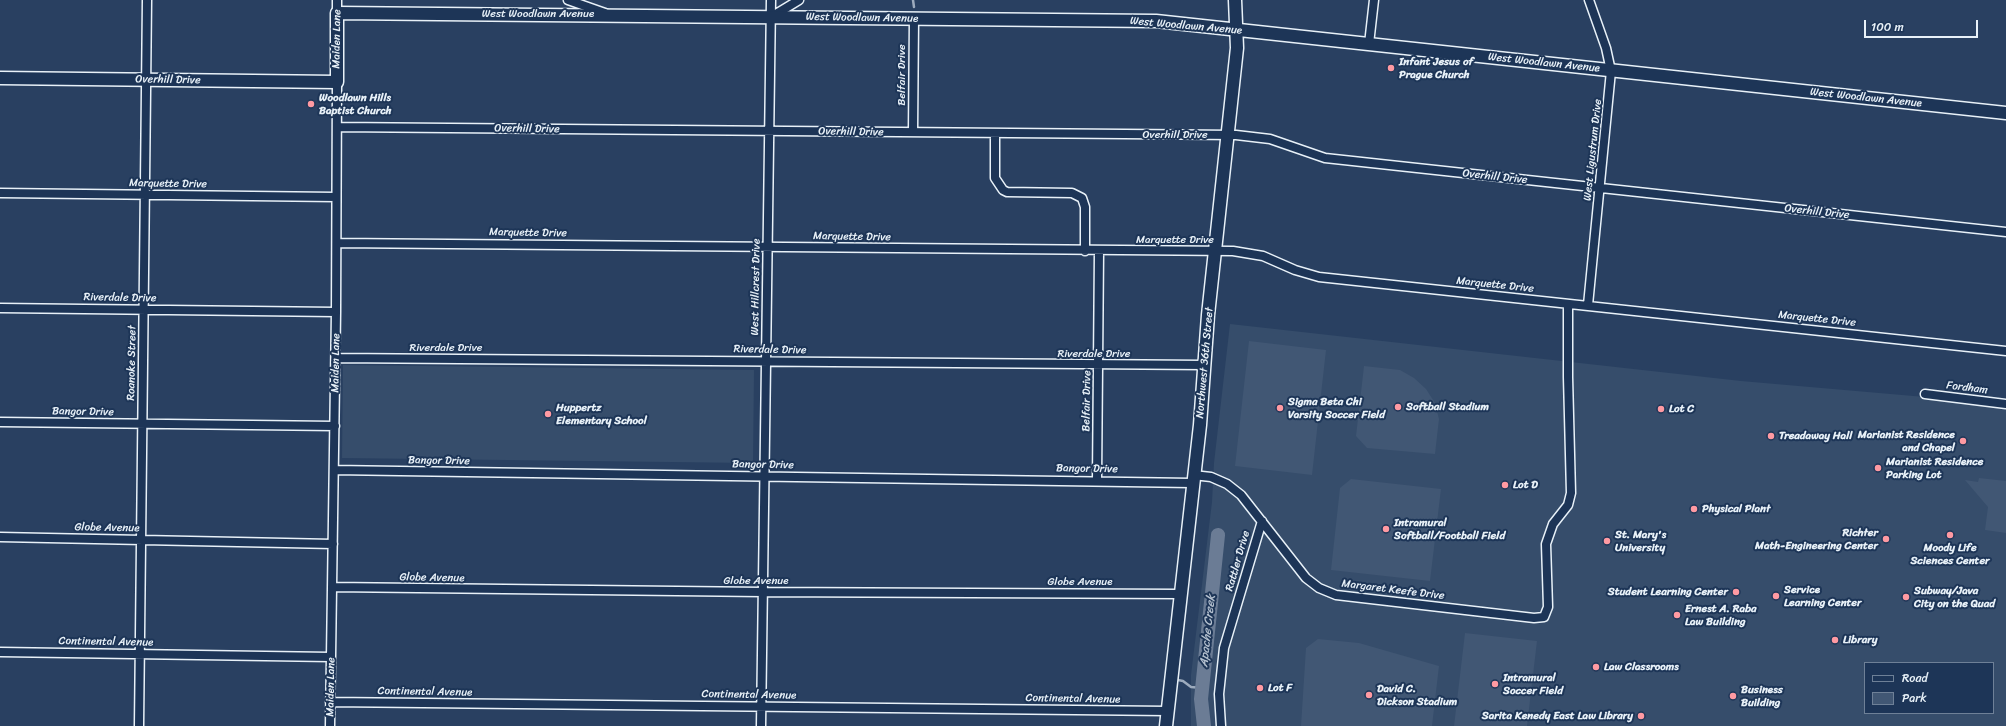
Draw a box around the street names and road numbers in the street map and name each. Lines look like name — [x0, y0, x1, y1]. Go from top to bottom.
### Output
street label: West Woodlawn Avenue — [482, 7, 594, 21]
street label: Maiden Lane — [330, 9, 344, 69]
street label: West Woodlawn Avenue — [806, 10, 918, 26]
street label: West Woodlawn Avenue — [1129, 15, 1243, 37]
street label: Belfair Drive — [895, 44, 909, 106]
street label: West Woodlawn Avenue — [1487, 51, 1601, 75]
street label: Overhill Drive — [135, 73, 201, 87]
street label: West Woodlawn Avenue — [1809, 86, 1923, 110]
street label: West Ligustrum Drive — [1581, 98, 1605, 202]
street label: Overhill Drive — [494, 122, 560, 136]
street label: Overhill Drive — [818, 125, 884, 139]
street label: Overhill Drive — [1142, 128, 1208, 142]
street label: Overhill Drive — [1462, 167, 1528, 187]
street label: Marquette Drive — [129, 177, 207, 191]
street label: Overhill Drive — [1784, 202, 1850, 222]
street label: Marquette Drive — [489, 226, 567, 240]
street label: Marquette Drive — [813, 230, 891, 244]
street label: Marquette Drive — [1136, 233, 1214, 247]
street label: West Hillcrest Drive — [749, 238, 763, 336]
street label: Marquette Drive — [1455, 274, 1535, 296]
street label: Riverdale Drive — [83, 291, 157, 305]
street label: Northwest 36th Street — [1194, 307, 1216, 419]
street label: Marquette Drive — [1777, 308, 1857, 330]
street label: Roanoke Street — [125, 325, 139, 401]
street label: Maiden Lane — [329, 333, 343, 393]
street label: Riverdale Drive — [410, 341, 482, 355]
street label: Riverdale Drive — [733, 343, 807, 357]
street label: Riverdale Drive — [1058, 347, 1130, 361]
street label: Belfair Drive — [1080, 370, 1094, 432]
street label: Fordham — [1946, 379, 1988, 397]
street label: Bangor Drive — [52, 405, 114, 419]
street label: Bangor Drive — [408, 454, 470, 468]
street label: Bangor Drive — [732, 458, 794, 472]
street label: Bangor Drive — [1056, 462, 1118, 476]
street label: Globe Avenue — [74, 521, 140, 535]
street label: Rattler Drive — [1223, 529, 1253, 593]
street label: Globe Avenue — [399, 571, 465, 585]
street label: Globe Avenue — [723, 574, 789, 588]
street label: Globe Avenue — [1047, 575, 1113, 589]
street label: Margaret Keefe Drive — [1341, 577, 1445, 603]
street label: Continental Avenue — [58, 635, 154, 649]
street label: Maiden Lane — [324, 657, 338, 717]
street label: Continental Avenue — [377, 685, 473, 699]
street label: Continental Avenue — [701, 688, 797, 702]
street label: Continental Avenue — [1025, 692, 1121, 706]

